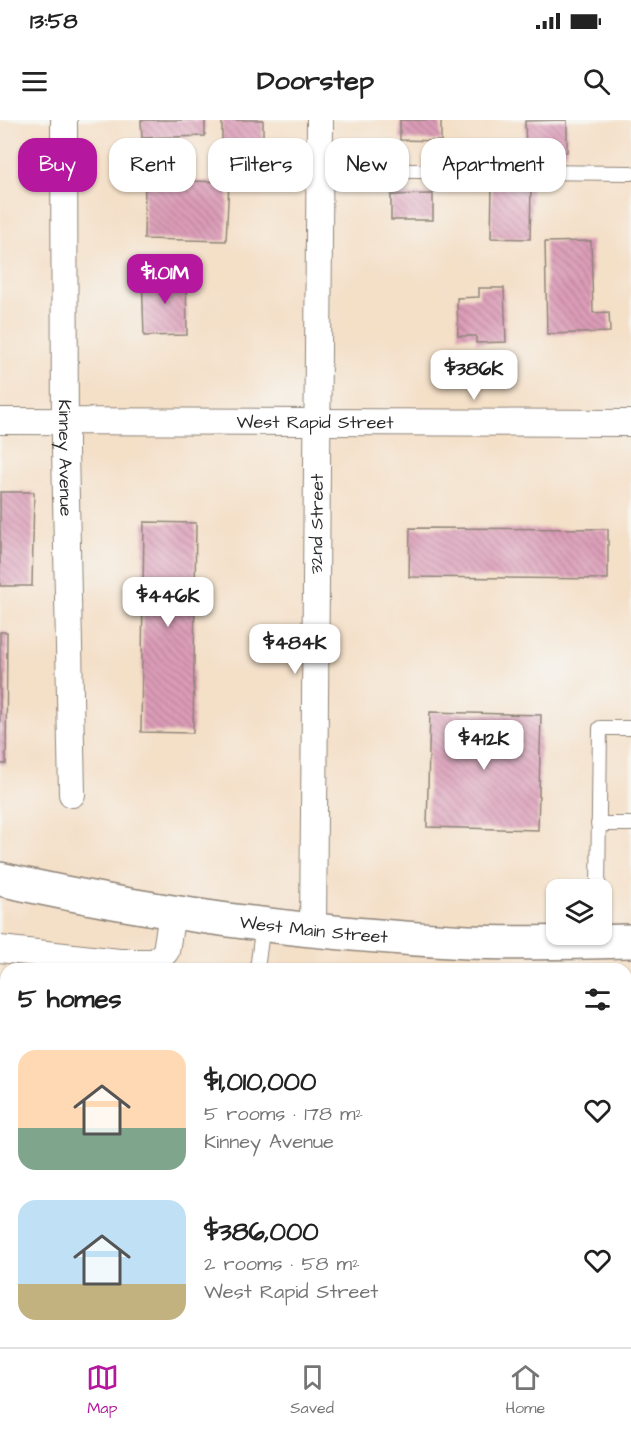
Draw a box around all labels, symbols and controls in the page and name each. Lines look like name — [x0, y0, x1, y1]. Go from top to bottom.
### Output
text: 13:58 — [30, 6, 78, 37]
text: Doorstep — [257, 62, 374, 100]
icon: menu — [18, 65, 51, 98]
icon: search — [580, 65, 613, 98]
chip: Buy — [18, 138, 97, 192]
chip: Rent — [109, 138, 196, 192]
chip: Filters — [208, 138, 313, 192]
chip: New — [325, 138, 409, 192]
chip: Apartment — [421, 138, 566, 192]
pin: $1.01M — [116, 254, 214, 305]
text: $1.01M — [141, 259, 189, 287]
pin: $386K — [432, 350, 516, 401]
text: $386K — [445, 355, 503, 383]
street label: Kinney Avenue — [51, 399, 79, 517]
street label: West Rapid Street — [236, 409, 394, 435]
street label: 32nd Street — [304, 473, 329, 574]
pin: $446K — [126, 577, 210, 628]
text: $446K — [136, 582, 200, 610]
pin: $484K — [253, 624, 337, 675]
text: $484K — [263, 629, 327, 657]
pin: $412K — [442, 720, 526, 771]
text: $412K — [459, 725, 509, 753]
map controls — [546, 879, 612, 945]
button: layers — [546, 879, 612, 945]
street label: West Main Street — [238, 909, 389, 949]
text: 5 homes — [18, 981, 122, 1017]
icon: filters — [581, 983, 614, 1016]
text: $1,010,000 — [204, 1064, 316, 1100]
icon: home — [66, 1074, 138, 1146]
icon: heart — [581, 1094, 614, 1127]
text: 5 rooms · 178 m² — [204, 1100, 363, 1128]
text: Kinney Avenue — [204, 1128, 334, 1156]
text: $386,000 — [204, 1214, 319, 1250]
icon: home — [66, 1224, 138, 1296]
icon: heart — [581, 1244, 614, 1277]
text: 2 rooms · 58 m² — [204, 1250, 360, 1278]
text: West Rapid Street — [204, 1278, 378, 1306]
tab: Map — [86, 1361, 119, 1419]
tab: Saved — [290, 1361, 334, 1419]
tab: Home — [505, 1361, 545, 1419]

